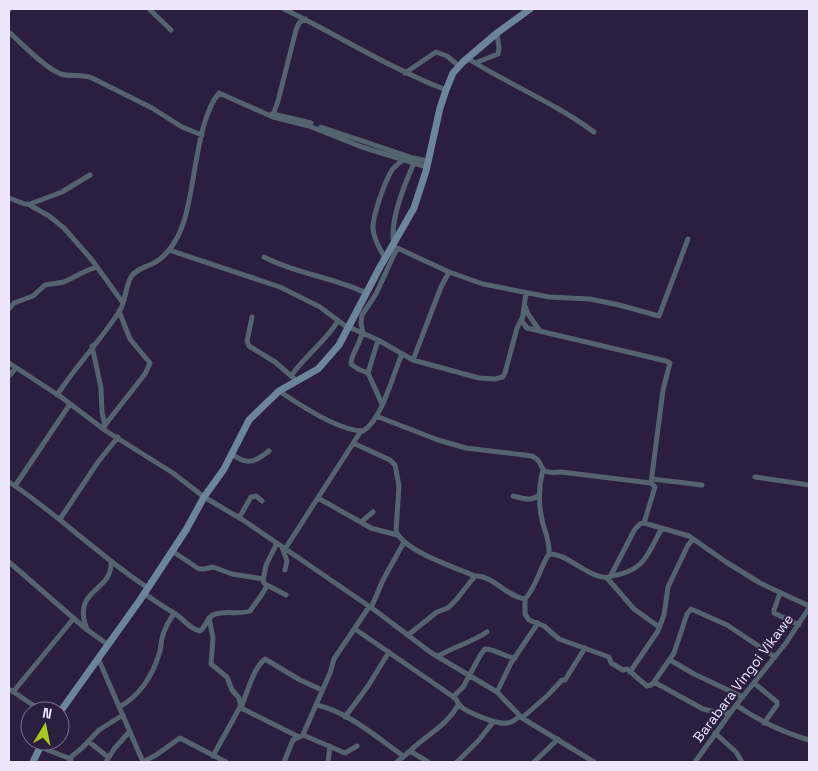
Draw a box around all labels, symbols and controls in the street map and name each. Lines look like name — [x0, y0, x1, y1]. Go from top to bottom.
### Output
street label: Barabara Vingoi Vikawe — [689, 610, 797, 746]
north arrow — [20, 701, 70, 751]
text: N — [41, 704, 53, 723]

